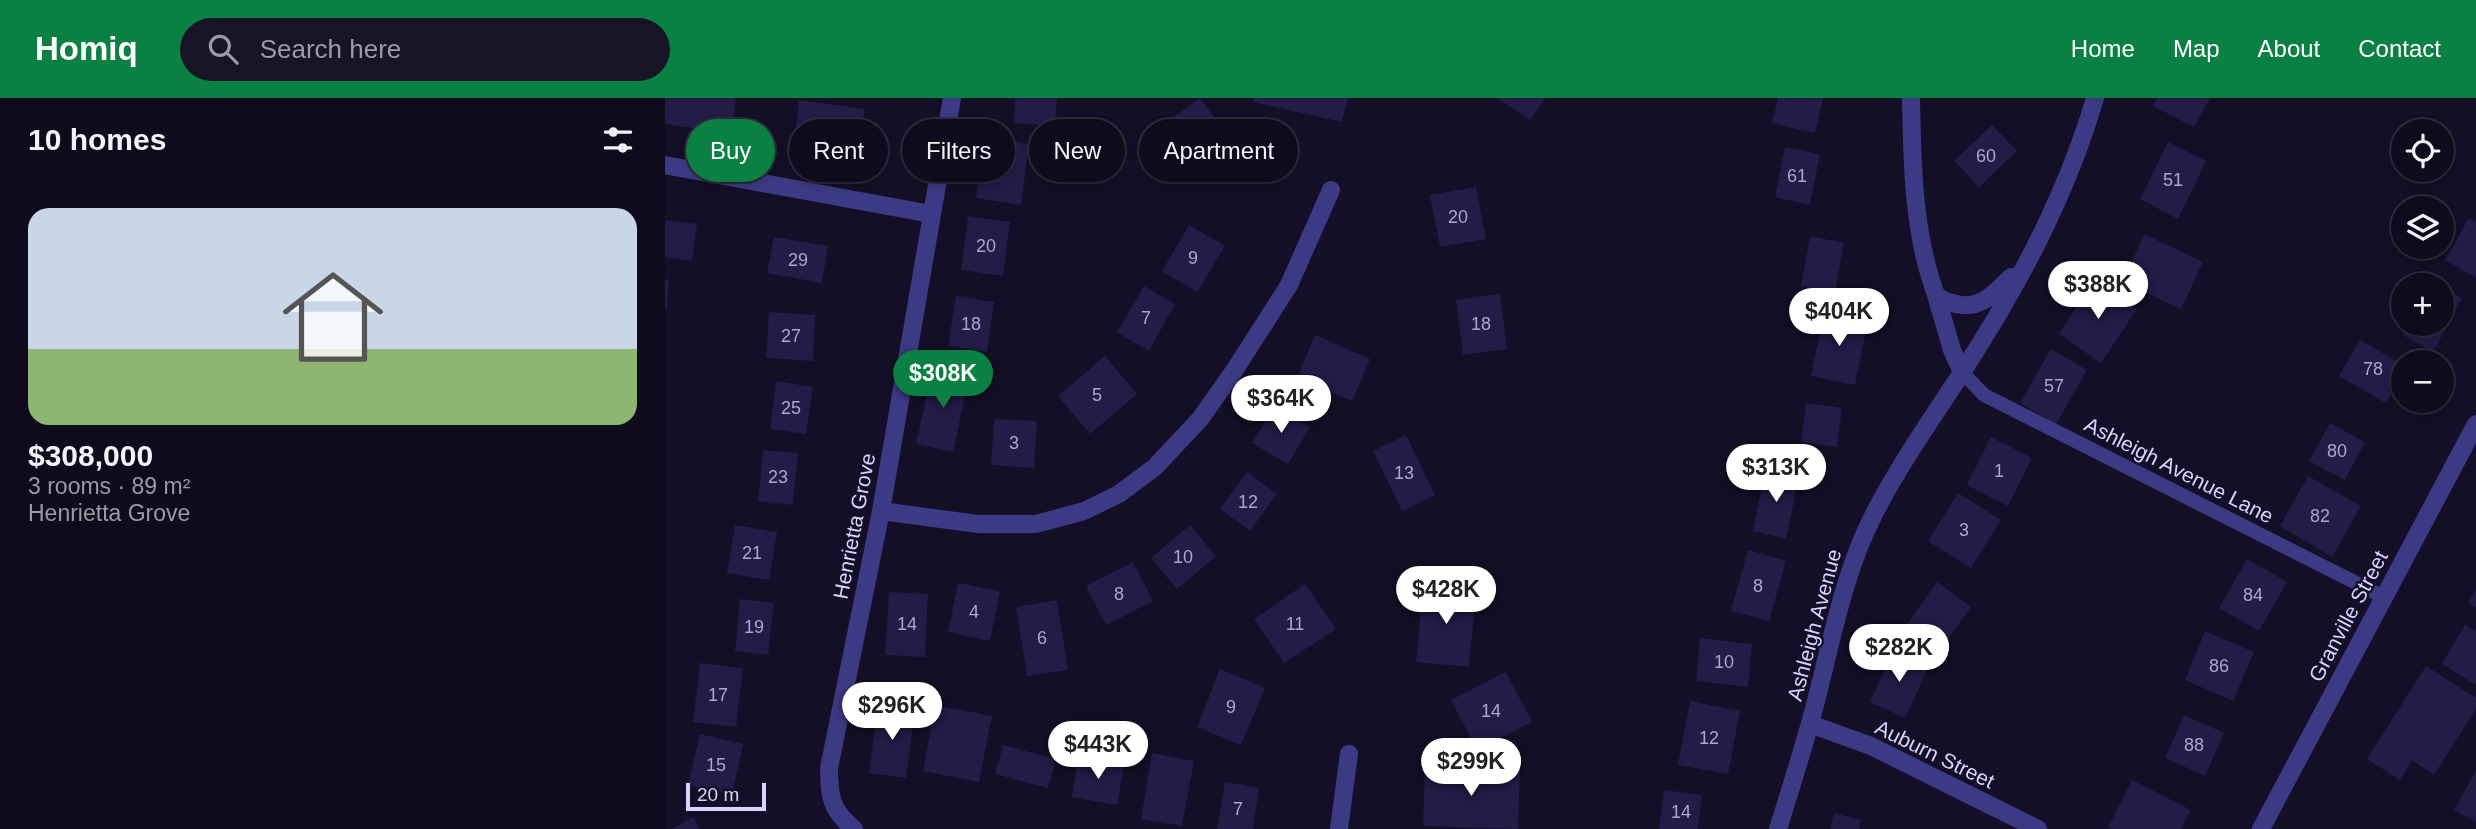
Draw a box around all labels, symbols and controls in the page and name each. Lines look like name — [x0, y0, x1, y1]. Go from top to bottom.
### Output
search box — [180, 18, 670, 81]
text: Homiq — [35, 30, 138, 67]
icon: search — [204, 30, 242, 68]
text: Search here — [260, 34, 401, 64]
text: Home — [2071, 35, 2135, 62]
text: Map — [2173, 35, 2220, 62]
text: About — [2258, 35, 2320, 62]
text: Contact — [2358, 35, 2441, 62]
chip: Buy — [686, 119, 775, 182]
chip: Rent — [789, 119, 888, 182]
chip: Filters — [902, 119, 1015, 182]
chip: New — [1029, 119, 1125, 182]
chip: Apartment — [1139, 119, 1298, 182]
map controls — [2391, 119, 2454, 413]
button: locate — [2391, 119, 2454, 182]
icon: filters — [599, 121, 637, 159]
text: 10 homes — [28, 123, 166, 156]
house number: 60 — [1976, 146, 1996, 166]
house number: 61 — [1787, 166, 1807, 186]
house number: 51 — [2163, 170, 2183, 190]
button: layers — [2391, 196, 2454, 259]
house number: 20 — [1448, 207, 1468, 227]
house number: 20 — [976, 236, 996, 256]
house number: 9 — [1188, 248, 1198, 268]
house number: 29 — [788, 250, 808, 270]
icon: home — [270, 254, 396, 380]
pin: $388K — [2049, 262, 2147, 321]
text: $388K — [2064, 271, 2132, 297]
button: + — [2391, 273, 2454, 336]
pin: $404K — [1790, 288, 1888, 348]
text: $404K — [1805, 298, 1873, 324]
house number: 7 — [1141, 308, 1151, 328]
house number: 18 — [961, 314, 981, 334]
house number: 18 — [1471, 314, 1491, 334]
house number: 27 — [781, 326, 801, 346]
pin: $308K — [894, 350, 992, 410]
button: − — [2391, 350, 2454, 413]
house number: 78 — [2363, 359, 2383, 379]
text: $308K — [909, 360, 977, 386]
pin: $364K — [1232, 376, 1330, 435]
house number: 57 — [2044, 376, 2064, 396]
house number: 5 — [1092, 385, 1102, 405]
text: $364K — [1247, 385, 1315, 411]
house number: 25 — [781, 398, 801, 418]
street label: Ashleigh Avenue Lane — [2081, 412, 2277, 528]
house number: 3 — [1009, 433, 1019, 453]
text: $308,000 — [28, 439, 153, 472]
house number: 80 — [2327, 441, 2347, 461]
pin: $313K — [1727, 444, 1825, 504]
street label: Henrietta Grove — [829, 451, 879, 601]
text: $313K — [1742, 454, 1810, 480]
house number: 1 — [1994, 461, 2004, 481]
house number: 13 — [1394, 463, 1414, 483]
house number: 23 — [768, 467, 788, 487]
text: 3 rooms · 89 m² — [28, 473, 190, 499]
house number: 12 — [1238, 492, 1258, 512]
text: Henrietta Grove — [28, 500, 190, 526]
house number: 82 — [2310, 506, 2330, 526]
house number: 3 — [1959, 520, 1969, 540]
house number: 21 — [742, 543, 762, 563]
house number: 10 — [1173, 547, 1193, 567]
street label: Ashleigh Avenue — [1783, 547, 1845, 703]
street label: Granville Street — [2304, 547, 2392, 685]
pin: $428K — [1397, 566, 1495, 626]
text: $428K — [1412, 576, 1480, 602]
house number: 8 — [1753, 576, 1763, 596]
house number: 8 — [1114, 584, 1124, 604]
house number: 84 — [2243, 585, 2263, 605]
house number: 4 — [969, 602, 979, 622]
house number: 14 — [897, 614, 917, 634]
house number: 11 — [1286, 614, 1304, 634]
house number: 19 — [744, 617, 764, 637]
pin: $282K — [1850, 624, 1948, 684]
house number: 6 — [1037, 628, 1047, 648]
text: $282K — [1865, 634, 1933, 660]
house number: 10 — [1714, 652, 1734, 672]
house number: 86 — [2209, 656, 2229, 676]
pin: $296K — [843, 682, 941, 742]
house number: 17 — [708, 685, 728, 705]
text: $296K — [858, 692, 926, 718]
house number: 9 — [1226, 697, 1236, 717]
house number: 14 — [1481, 701, 1501, 721]
street label: Auburn Street — [1872, 715, 1998, 793]
pin: $443K — [1049, 722, 1147, 781]
house number: 12 — [1699, 728, 1719, 748]
text: $443K — [1064, 731, 1132, 757]
house number: 88 — [2184, 735, 2204, 755]
pin: $299K — [1422, 738, 1520, 798]
text: $299K — [1437, 748, 1505, 774]
house number: 15 — [706, 755, 726, 775]
scale bar — [686, 780, 767, 812]
text: 20 m — [697, 784, 739, 805]
house number: 7 — [1233, 799, 1243, 819]
house number: 14 — [1671, 802, 1691, 822]

